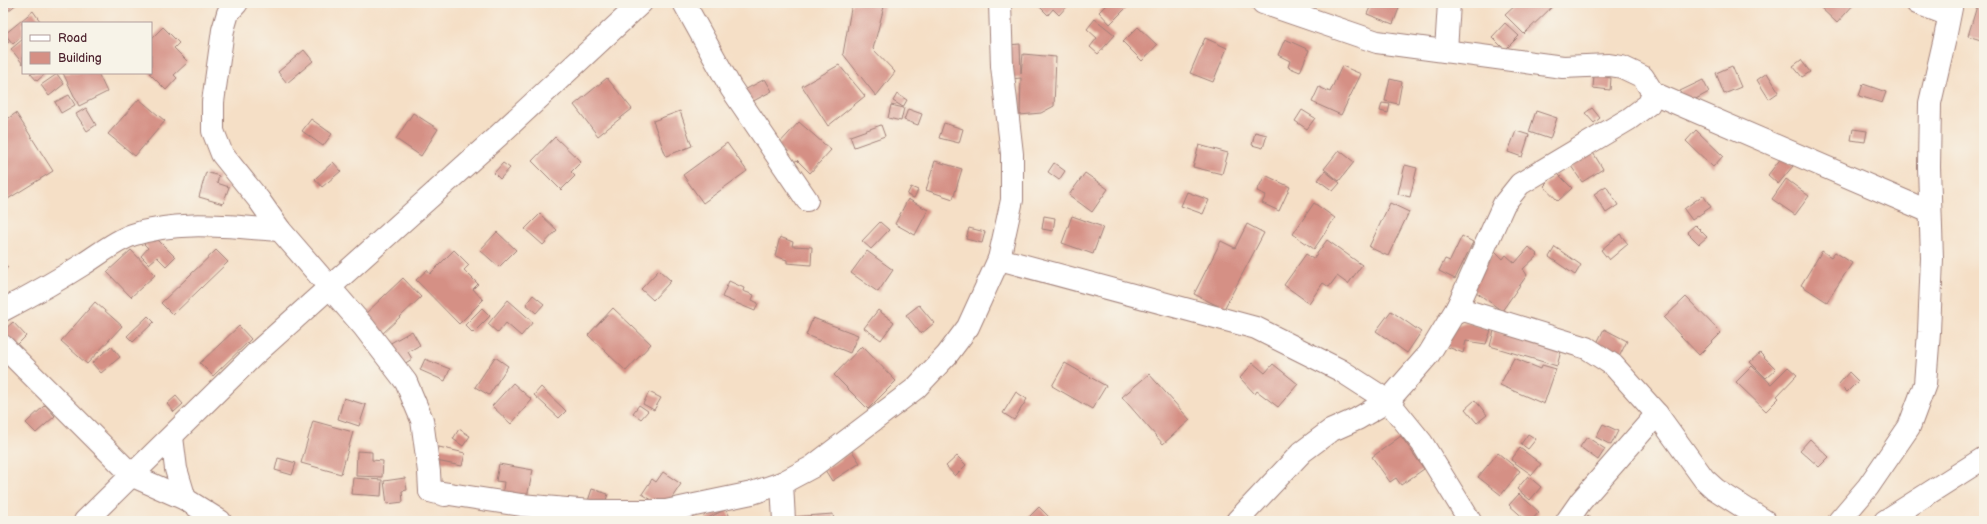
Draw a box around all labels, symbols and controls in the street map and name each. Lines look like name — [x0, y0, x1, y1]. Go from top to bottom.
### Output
legend — [22, 22, 152, 74]
text: Road — [58, 31, 87, 46]
text: Building — [58, 51, 102, 66]

